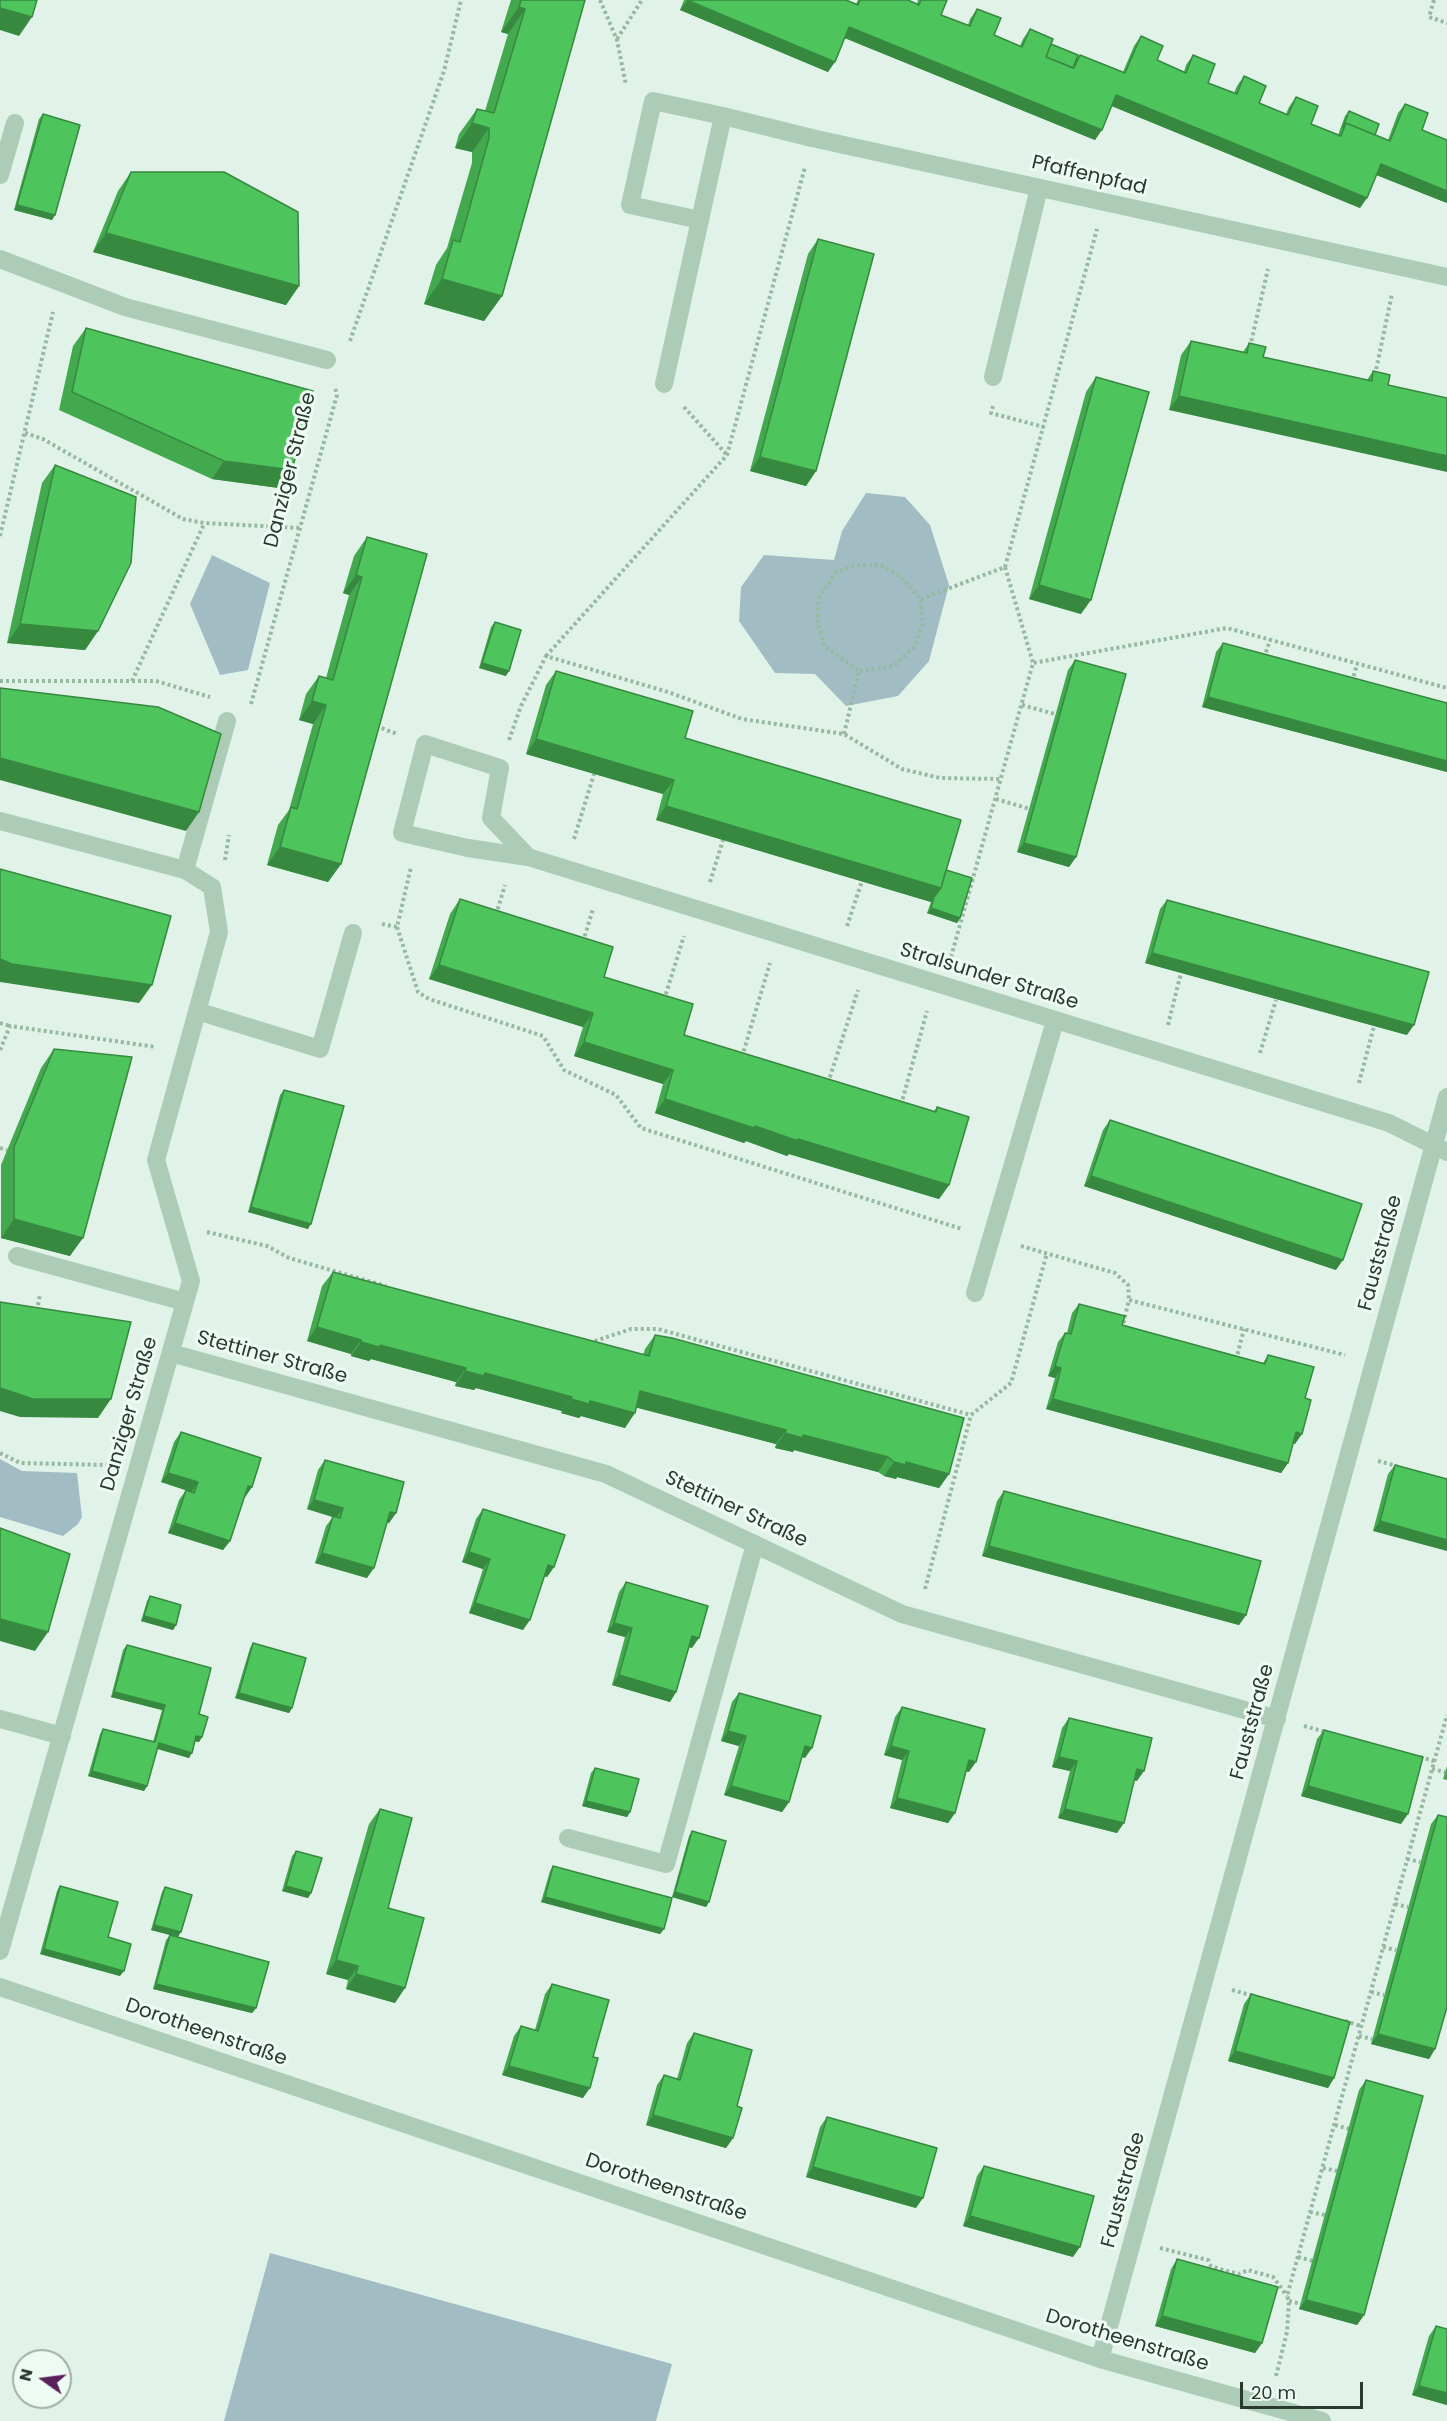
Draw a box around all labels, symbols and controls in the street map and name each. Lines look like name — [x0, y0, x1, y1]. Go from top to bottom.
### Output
street label: Pfaffenpfad — [1029, 151, 1149, 201]
street label: Danziger Straße — [260, 390, 322, 550]
street label: Stralsunder Straße — [897, 938, 1081, 1016]
street label: Fauststraße — [1354, 1192, 1408, 1314]
street label: Stettiner Straße — [194, 1326, 350, 1390]
street label: Danziger Straße — [97, 1334, 163, 1494]
street label: Stettiner Straße — [661, 1466, 811, 1554]
street label: Fauststraße — [1226, 1661, 1280, 1783]
street label: Dorotheenstraße — [122, 1994, 290, 2072]
street label: Fauststraße — [1097, 2129, 1151, 2251]
street label: Dorotheenstraße — [582, 2149, 750, 2227]
street label: Dorotheenstraße — [1042, 2305, 1212, 2377]
north arrow — [12, 2349, 72, 2409]
text: N — [13, 2366, 39, 2384]
scale bar — [1243, 2370, 1366, 2408]
text: 20 m — [1251, 2380, 1296, 2405]

